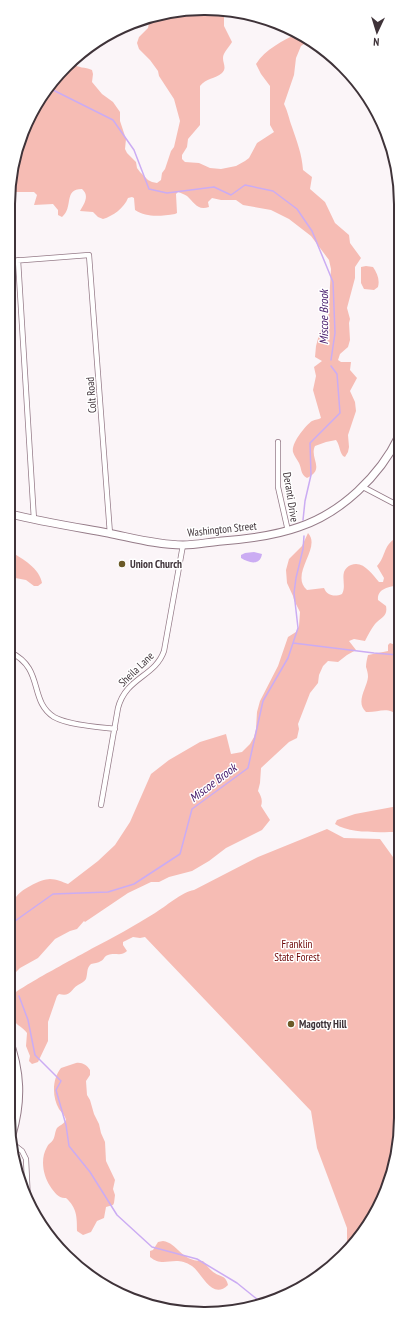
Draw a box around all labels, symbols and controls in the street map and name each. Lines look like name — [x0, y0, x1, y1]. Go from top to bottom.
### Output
north arrow — [357, 12, 397, 52]
text: N — [373, 35, 380, 49]
water label: Miscoe Brook — [316, 288, 331, 345]
street label: Colt Road — [83, 376, 99, 414]
street label: Deranti Drive — [280, 471, 302, 523]
street label: Washington Street — [187, 518, 257, 540]
place label: Union Church — [130, 557, 182, 571]
marker: Union Church — [117, 559, 127, 569]
street label: Sheila Lane — [115, 648, 157, 689]
water label: Miscoe Brook — [186, 759, 240, 805]
park label: Franklin State Forest — [274, 937, 320, 964]
place label: Magotty Hill — [299, 1017, 347, 1031]
marker: Magotty Hill — [286, 1019, 296, 1029]

